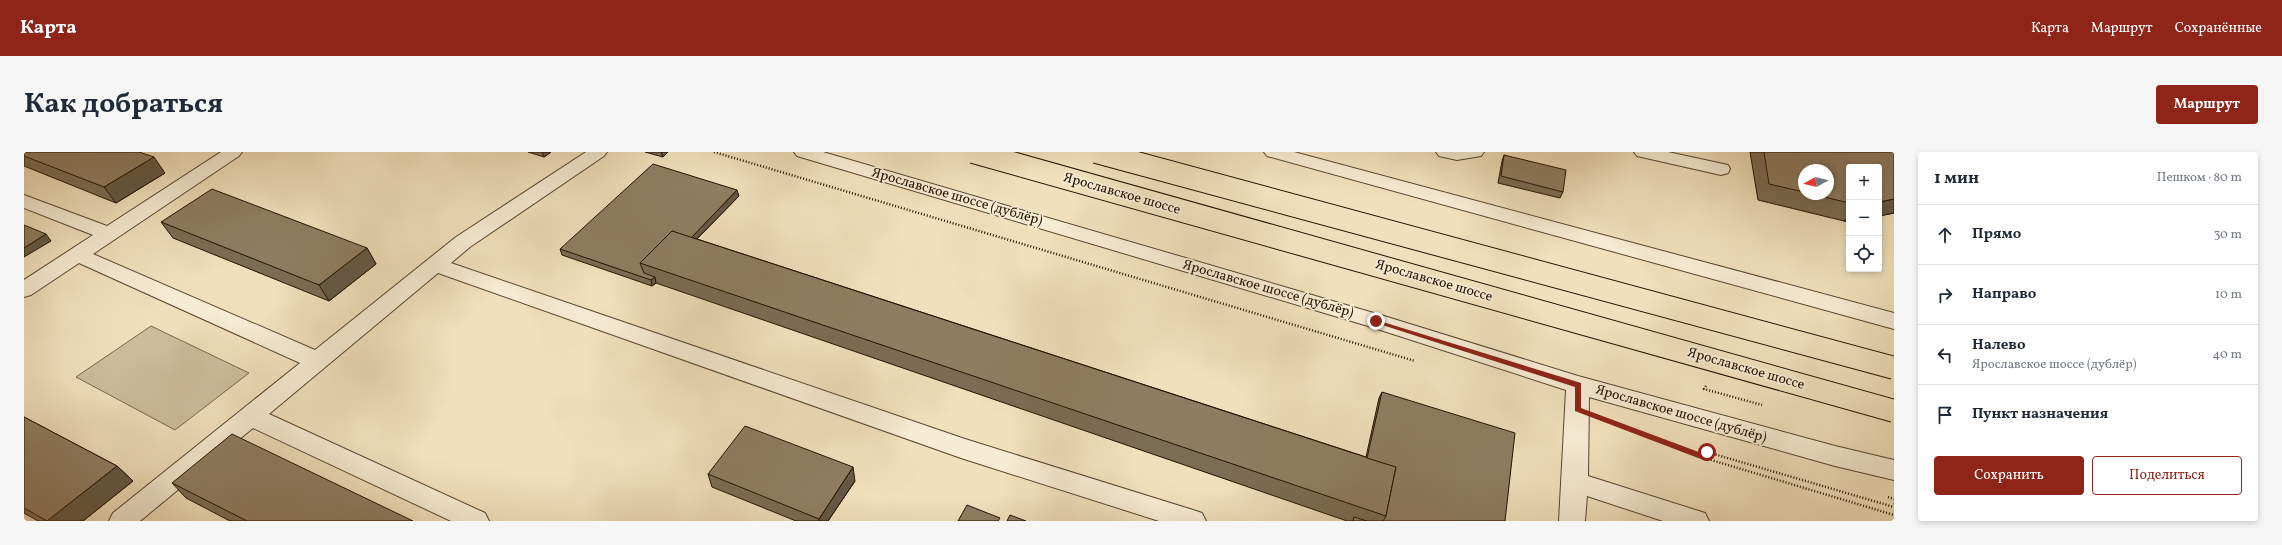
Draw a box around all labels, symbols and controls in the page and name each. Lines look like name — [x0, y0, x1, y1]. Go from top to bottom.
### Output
text: Карта — [20, 15, 77, 41]
text: Карта — [2031, 19, 2069, 38]
text: Маршрут — [2091, 19, 2153, 38]
text: Сохранённые — [2175, 19, 2262, 38]
text: Как добраться — [24, 85, 223, 124]
button: Маршрут — [2156, 85, 2258, 124]
street label: Ярославское шоссе (дублёр) — [869, 163, 1045, 231]
north arrow — [1798, 164, 1834, 200]
map controls — [1846, 164, 1882, 272]
button: + — [1846, 164, 1882, 200]
text: 1 мин — [1934, 167, 1979, 190]
street label: Ярославское шоссе — [1061, 168, 1183, 220]
text: Пешком · 80 m — [2157, 169, 2242, 187]
button: − — [1846, 200, 1882, 236]
icon: ahead — [1934, 224, 1956, 246]
text: Прямо — [1972, 224, 2021, 245]
text: 30 m — [2214, 226, 2242, 244]
button: locate — [1846, 236, 1882, 272]
street label: Ярославское шоссе (дублёр) — [1180, 255, 1356, 323]
street label: Ярославское шоссе — [1373, 255, 1495, 307]
icon: right — [1934, 284, 1956, 306]
text: Направо — [1972, 284, 2036, 305]
text: 10 m — [2215, 286, 2242, 304]
route end — [1367, 312, 1385, 330]
text: Налево — [1972, 335, 2026, 356]
street label: Ярославское шоссе — [1685, 343, 1807, 395]
icon: left — [1934, 344, 1956, 366]
text: 40 m — [2213, 346, 2242, 364]
text: Ярославское шоссе (дублёр) — [1972, 356, 2136, 374]
street label: Ярославское шоссе (дублёр) — [1593, 380, 1769, 448]
icon: arrive — [1934, 404, 1956, 426]
text: Пункт назначения — [1972, 404, 2108, 425]
route start — [1698, 443, 1716, 461]
button: Сохранить — [1934, 456, 2084, 495]
button: Поделиться — [2092, 456, 2242, 495]

